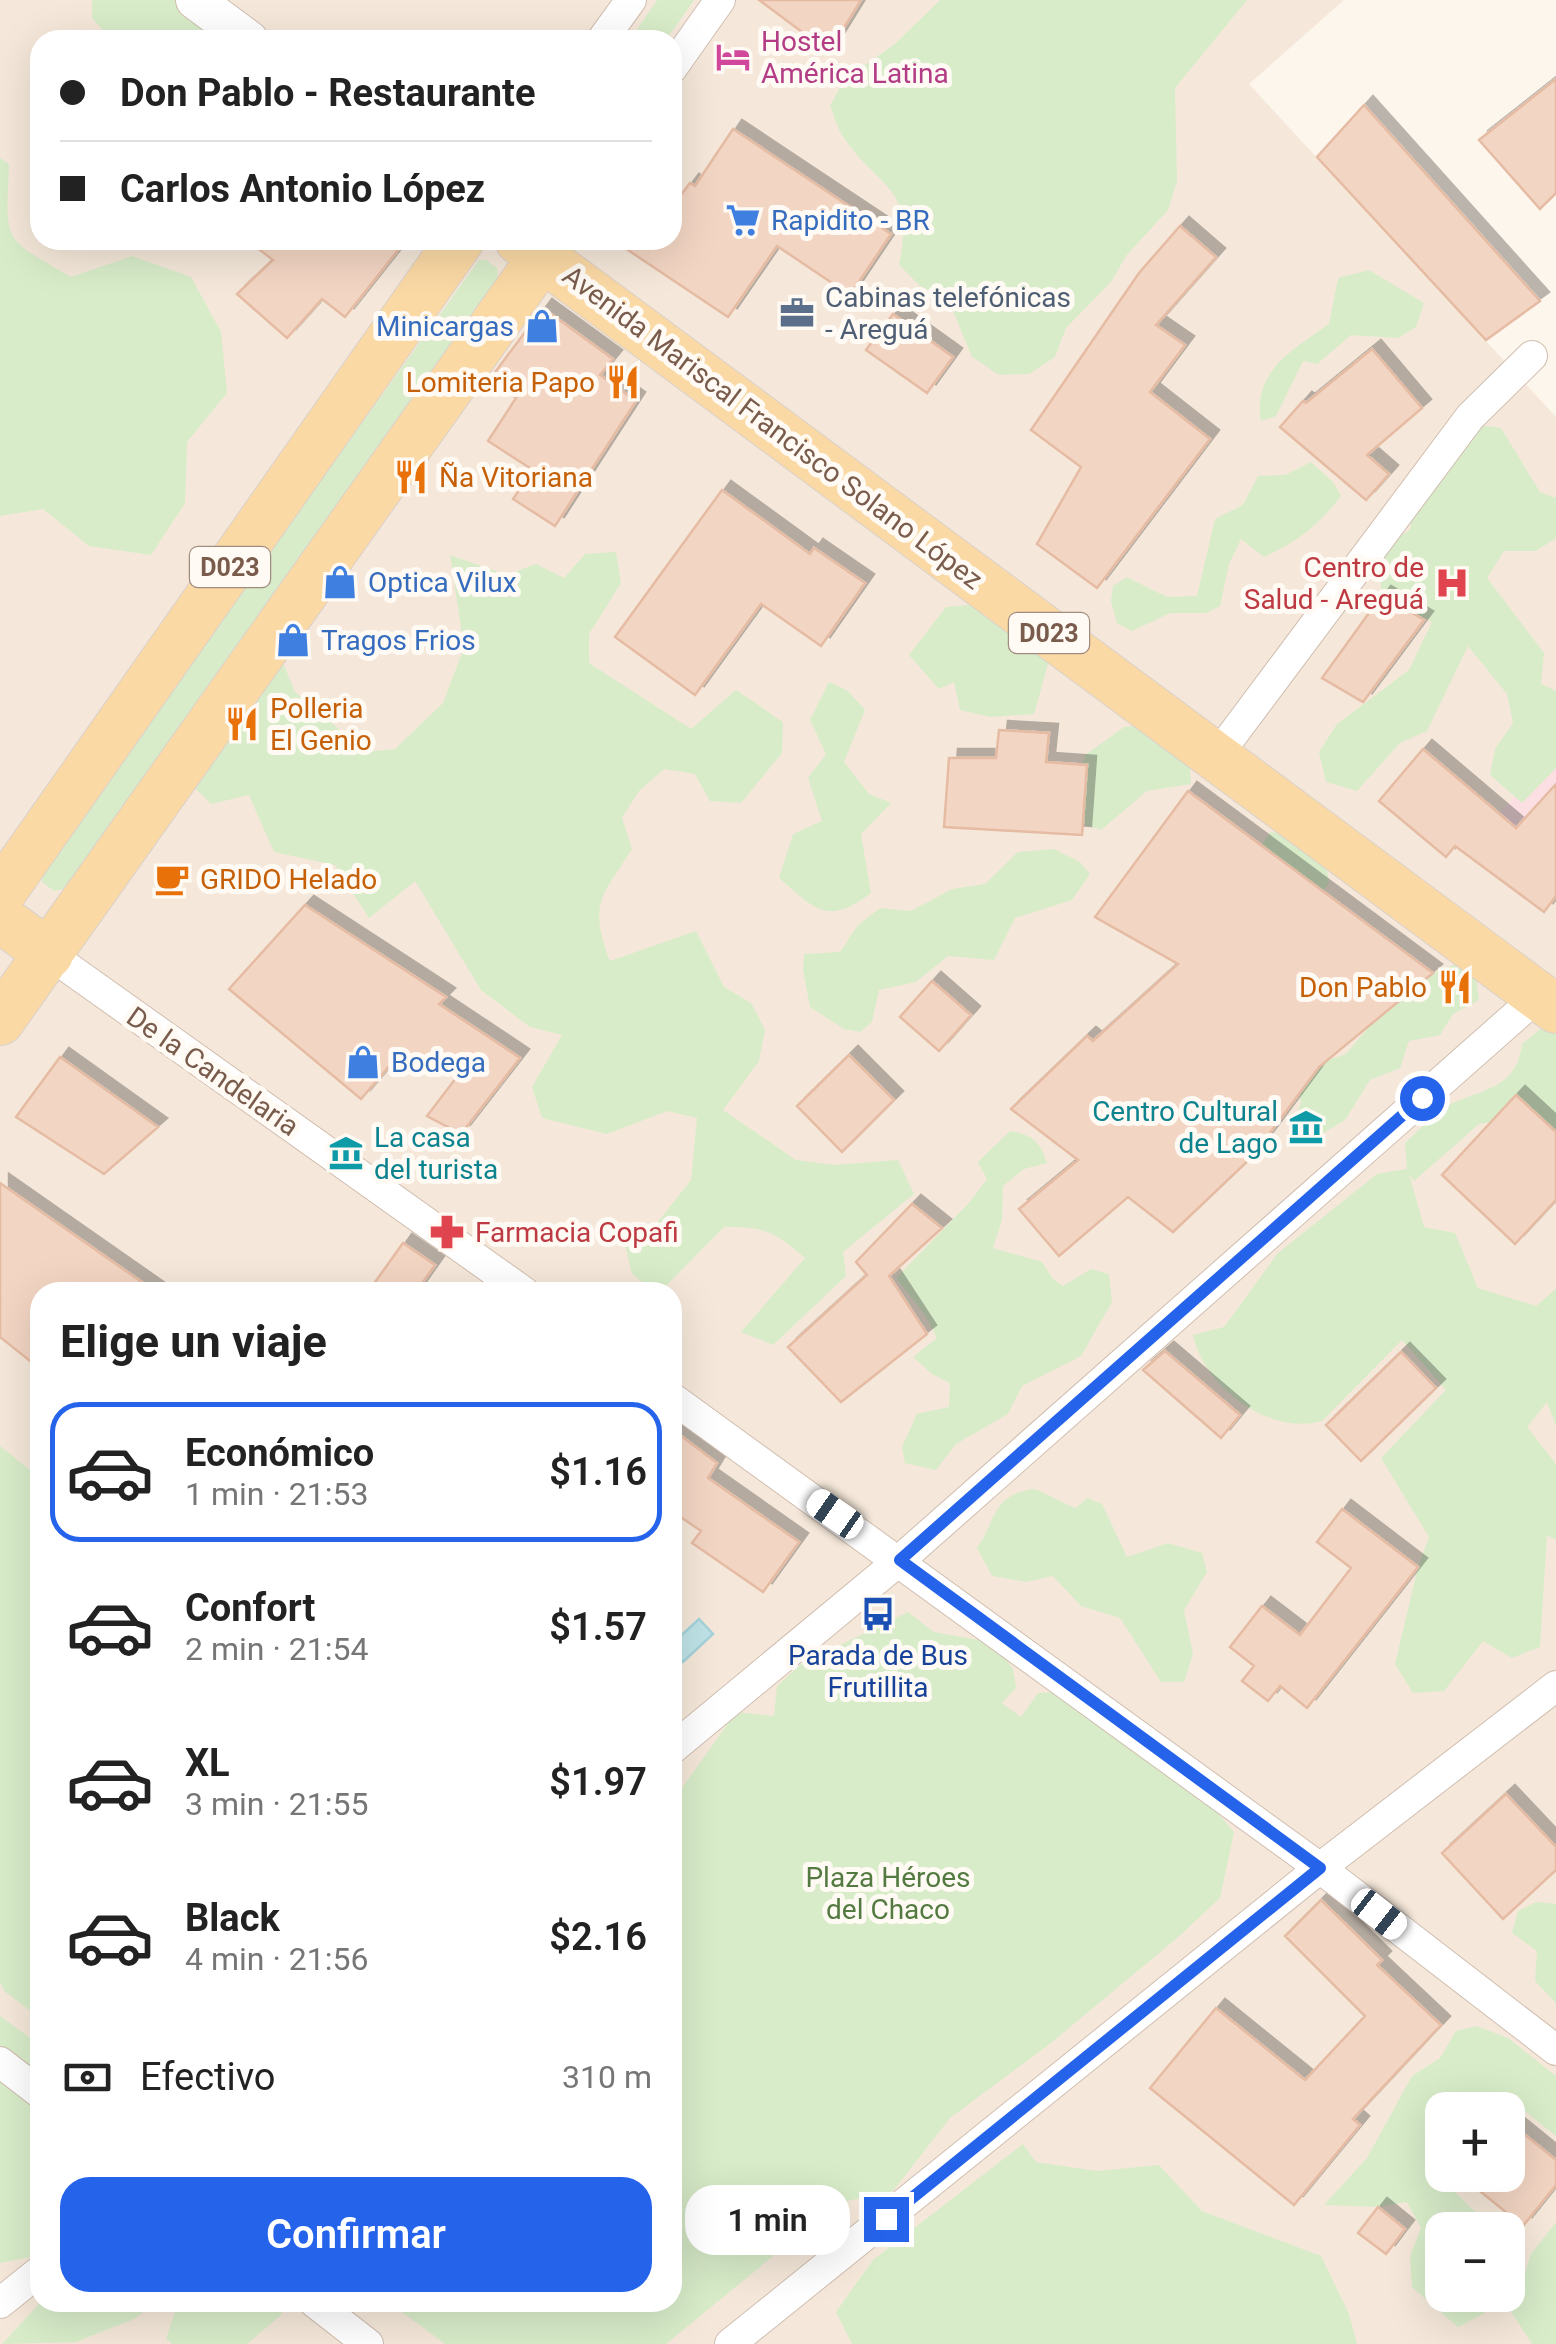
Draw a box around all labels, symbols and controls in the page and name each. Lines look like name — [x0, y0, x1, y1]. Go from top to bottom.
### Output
place label: Hostel América Latina — [761, 25, 949, 90]
hotel icon: Hostel América Latina — [714, 38, 752, 76]
text: Don Pablo - Restaurante — [120, 71, 535, 115]
text: Carlos Antonio López — [120, 167, 485, 211]
supermarket icon: Rapidito - BR — [724, 201, 762, 239]
place label: Rapidito - BR — [771, 204, 930, 237]
street label: Avenida Mariscal Francisco Solano López — [556, 259, 989, 596]
place label: Cabinas telefónicas - Areguá — [825, 281, 1071, 346]
office icon: Cabinas telefónicas - Areguá — [778, 294, 816, 332]
shop icon: Minicargas — [523, 307, 561, 345]
place label: Minicargas — [376, 310, 514, 343]
restaurant icon: Lomiteria Papo — [604, 363, 642, 401]
place label: Lomiteria Papo — [406, 366, 595, 399]
restaurant icon: Ña Vitoriana — [392, 458, 430, 496]
place label: Ña Vitoriana — [439, 461, 593, 494]
road number: D023 — [190, 547, 270, 587]
place label: Centro de Salud - Areguá — [1244, 551, 1424, 616]
shop icon: Optica Vilux — [321, 563, 359, 601]
hospital icon: Centro de Salud - Areguá — [1433, 564, 1471, 602]
place label: Optica Vilux — [368, 566, 517, 599]
road number: D023 — [1009, 613, 1089, 653]
shop icon: Tragos Frios — [274, 621, 312, 659]
place label: Tragos Frios — [321, 624, 476, 657]
place label: Polleria El Genio — [270, 692, 372, 757]
restaurant icon: Polleria El Genio — [223, 705, 261, 743]
cafe icon: GRIDO Helado — [153, 860, 191, 898]
place label: GRIDO Helado — [200, 863, 377, 896]
restaurant icon: Don Pablo — [1436, 968, 1474, 1006]
place label: Don Pablo — [1299, 971, 1427, 1004]
street label: De la Candelaria — [120, 1000, 305, 1143]
shop icon: Bodega — [344, 1043, 382, 1081]
place label: Bodega — [391, 1046, 486, 1079]
route start — [1400, 1076, 1445, 1121]
place label: Centro Cultural de Lago — [1092, 1095, 1278, 1160]
museum icon: Centro Cultural de Lago — [1287, 1108, 1325, 1146]
place label: La casa del turista — [374, 1121, 498, 1186]
museum icon: La casa del turista — [327, 1134, 365, 1172]
pharmacy icon: Farmacia Copafi — [428, 1213, 466, 1251]
place label: Farmacia Copafi — [475, 1216, 679, 1249]
text: Elige un viaje — [60, 1315, 327, 1368]
icon: car — [65, 1427, 155, 1517]
text: Económico — [185, 1431, 374, 1475]
text: $1.16 — [549, 1450, 647, 1494]
text: 1 min · 21:53 — [185, 1475, 368, 1513]
car — [802, 1485, 868, 1543]
icon: car — [65, 1582, 155, 1672]
text: Confort — [185, 1586, 315, 1630]
bus stop icon: Parada de Bus Frutillita — [859, 1595, 897, 1633]
text: $1.57 — [549, 1605, 647, 1649]
text: 2 min · 21:54 — [185, 1630, 368, 1668]
place label: Parada de Bus Frutillita — [788, 1639, 968, 1704]
icon: car — [65, 1737, 155, 1827]
text: XL — [185, 1741, 230, 1785]
text: $1.97 — [549, 1760, 647, 1804]
text: 3 min · 21:55 — [185, 1785, 368, 1823]
park label: Plaza Héroes del Chaco — [805, 1861, 971, 1926]
car — [1346, 1884, 1412, 1944]
icon: car — [65, 1892, 155, 1982]
text: Black — [185, 1896, 280, 1940]
text: $2.16 — [549, 1915, 647, 1959]
text: 4 min · 21:56 — [185, 1940, 368, 1978]
icon: cash — [60, 2050, 115, 2105]
text: Efectivo — [140, 2055, 276, 2099]
text: 310 m — [562, 2058, 652, 2096]
map controls — [1425, 2092, 1525, 2312]
button: + — [1425, 2092, 1525, 2192]
button: Confirmar — [60, 2177, 652, 2292]
callout: 1 min — [686, 2184, 851, 2254]
route end — [864, 2197, 909, 2242]
text: 1 min — [727, 2201, 808, 2239]
button: − — [1425, 2212, 1525, 2312]

